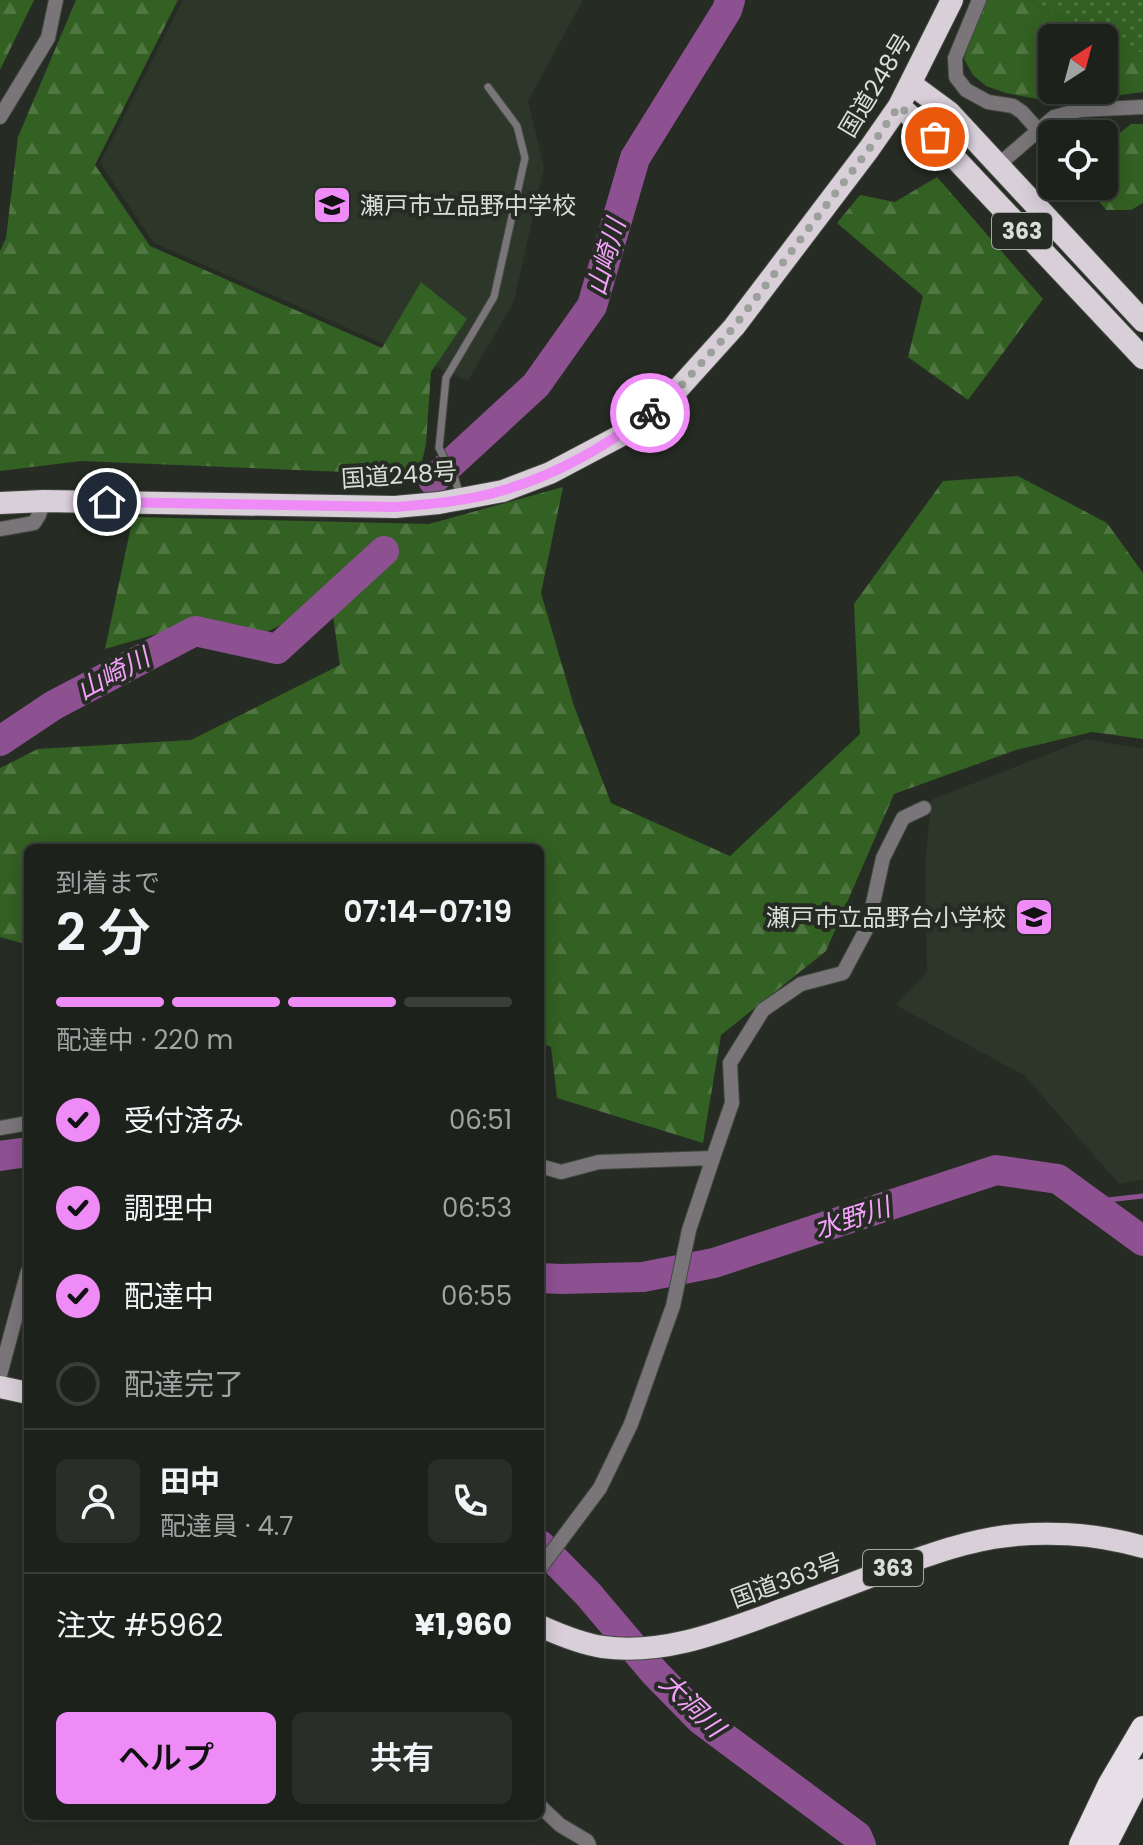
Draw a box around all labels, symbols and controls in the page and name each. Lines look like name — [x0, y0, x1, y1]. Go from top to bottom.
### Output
north arrow — [1038, 24, 1118, 104]
map controls — [1038, 24, 1118, 200]
street label: 国道248号 — [831, 27, 919, 143]
pin — [901, 103, 969, 171]
icon: bag — [913, 115, 957, 159]
button: locate — [1038, 120, 1118, 200]
school or university icon: 瀬戸市立品野中学校 — [311, 184, 353, 226]
place label: 瀬戸市立品野中学校 — [360, 189, 576, 222]
water label: 山崎川 — [578, 212, 635, 299]
road number: 363 — [992, 213, 1052, 249]
courier — [610, 373, 690, 453]
icon: bike — [628, 391, 672, 435]
street label: 国道248号 — [340, 454, 458, 496]
pin — [73, 468, 141, 536]
icon: home — [85, 480, 129, 524]
water label: 山崎川 — [70, 638, 159, 708]
text: 到着まで — [56, 865, 160, 901]
text: 07:14–07:19 — [343, 890, 512, 933]
text: 2 分 — [56, 896, 150, 969]
school or university icon: 瀬戸市立品野台小学校 — [1013, 896, 1055, 938]
place label: 瀬戸市立品野台小学校 — [766, 901, 1006, 934]
text: 配達中 · 220 m — [56, 1022, 233, 1058]
icon: check — [56, 1098, 100, 1142]
text: 受付済み — [124, 1099, 244, 1142]
text: 06:51 — [449, 1102, 512, 1138]
icon: check — [56, 1186, 100, 1230]
text: 調理中 — [124, 1187, 214, 1230]
water label: 水野川 — [809, 1188, 897, 1247]
text: 06:53 — [442, 1190, 512, 1226]
icon: check — [56, 1274, 100, 1318]
text: 配達中 — [124, 1275, 214, 1318]
text: 06:55 — [441, 1278, 512, 1314]
text: 配達完了 — [124, 1363, 244, 1406]
button: person — [56, 1459, 140, 1543]
button: phone — [428, 1459, 512, 1543]
text: 田中 — [160, 1460, 220, 1503]
text: 配達員 · 4.7 — [160, 1508, 293, 1544]
street label: 国道363号 — [726, 1545, 846, 1615]
road number: 363 — [863, 1550, 923, 1586]
text: ¥1,960 — [415, 1603, 512, 1646]
text: 注文 #5962 — [56, 1604, 223, 1647]
water label: 大洞川 — [651, 1665, 735, 1747]
button: ヘルプ — [56, 1712, 276, 1804]
button: 共有 — [292, 1712, 512, 1804]

